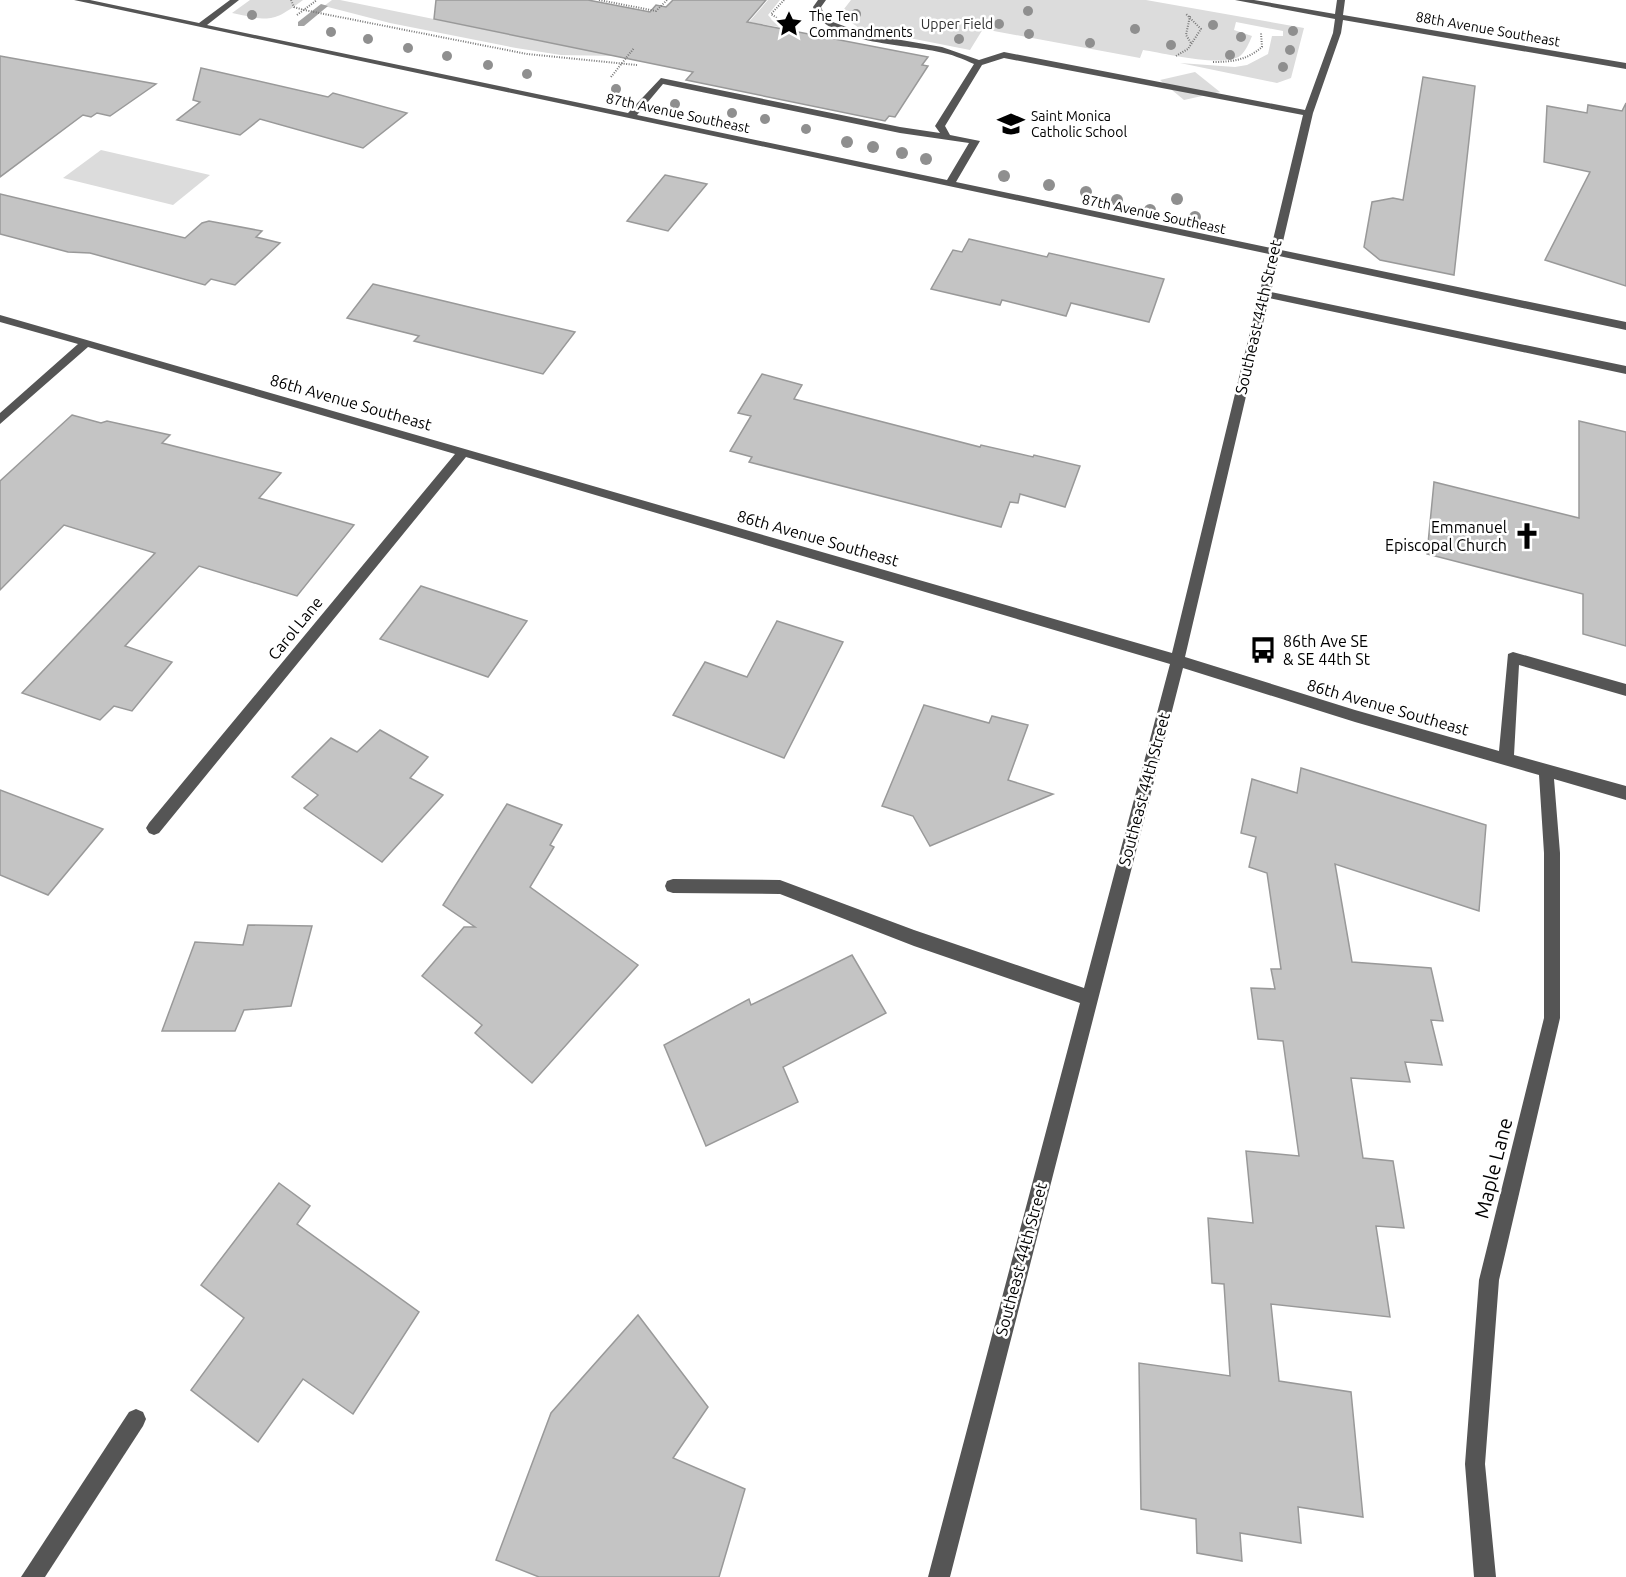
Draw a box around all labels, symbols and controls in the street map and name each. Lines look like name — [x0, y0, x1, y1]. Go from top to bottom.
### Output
place label: The Ten Commandments — [809, 8, 913, 40]
street label: 88th Avenue Southeast — [1415, 8, 1562, 50]
place icon: The Ten Commandments — [774, 9, 804, 39]
park label: Upper Field — [921, 16, 993, 32]
street label: 87th Avenue Southeast — [605, 90, 752, 136]
place label: Saint Monica Catholic School — [1031, 108, 1127, 140]
school or university icon: Saint Monica Catholic School — [996, 109, 1026, 139]
street label: 87th Avenue Southeast — [1081, 191, 1228, 237]
street label: Southeast 44th Street — [1231, 237, 1285, 396]
street label: 86th Avenue Southeast — [268, 370, 435, 434]
street label: 86th Avenue Southeast — [735, 506, 902, 570]
place label: Emmanuel Episcopal Church — [1385, 518, 1507, 554]
church icon: Emmanuel Episcopal Church — [1512, 521, 1542, 551]
street label: Carol Lane — [264, 593, 326, 663]
place label: 86th Ave SE & SE 44th St — [1283, 632, 1371, 668]
bus stop icon: 86th Ave SE & SE 44th St — [1248, 635, 1278, 665]
street label: 86th Avenue Southeast — [1305, 675, 1472, 739]
street label: Southeast 44th Street — [1115, 710, 1173, 868]
street label: Maple Lane — [1469, 1115, 1517, 1221]
street label: Southeast 44th Street — [992, 1180, 1050, 1338]

